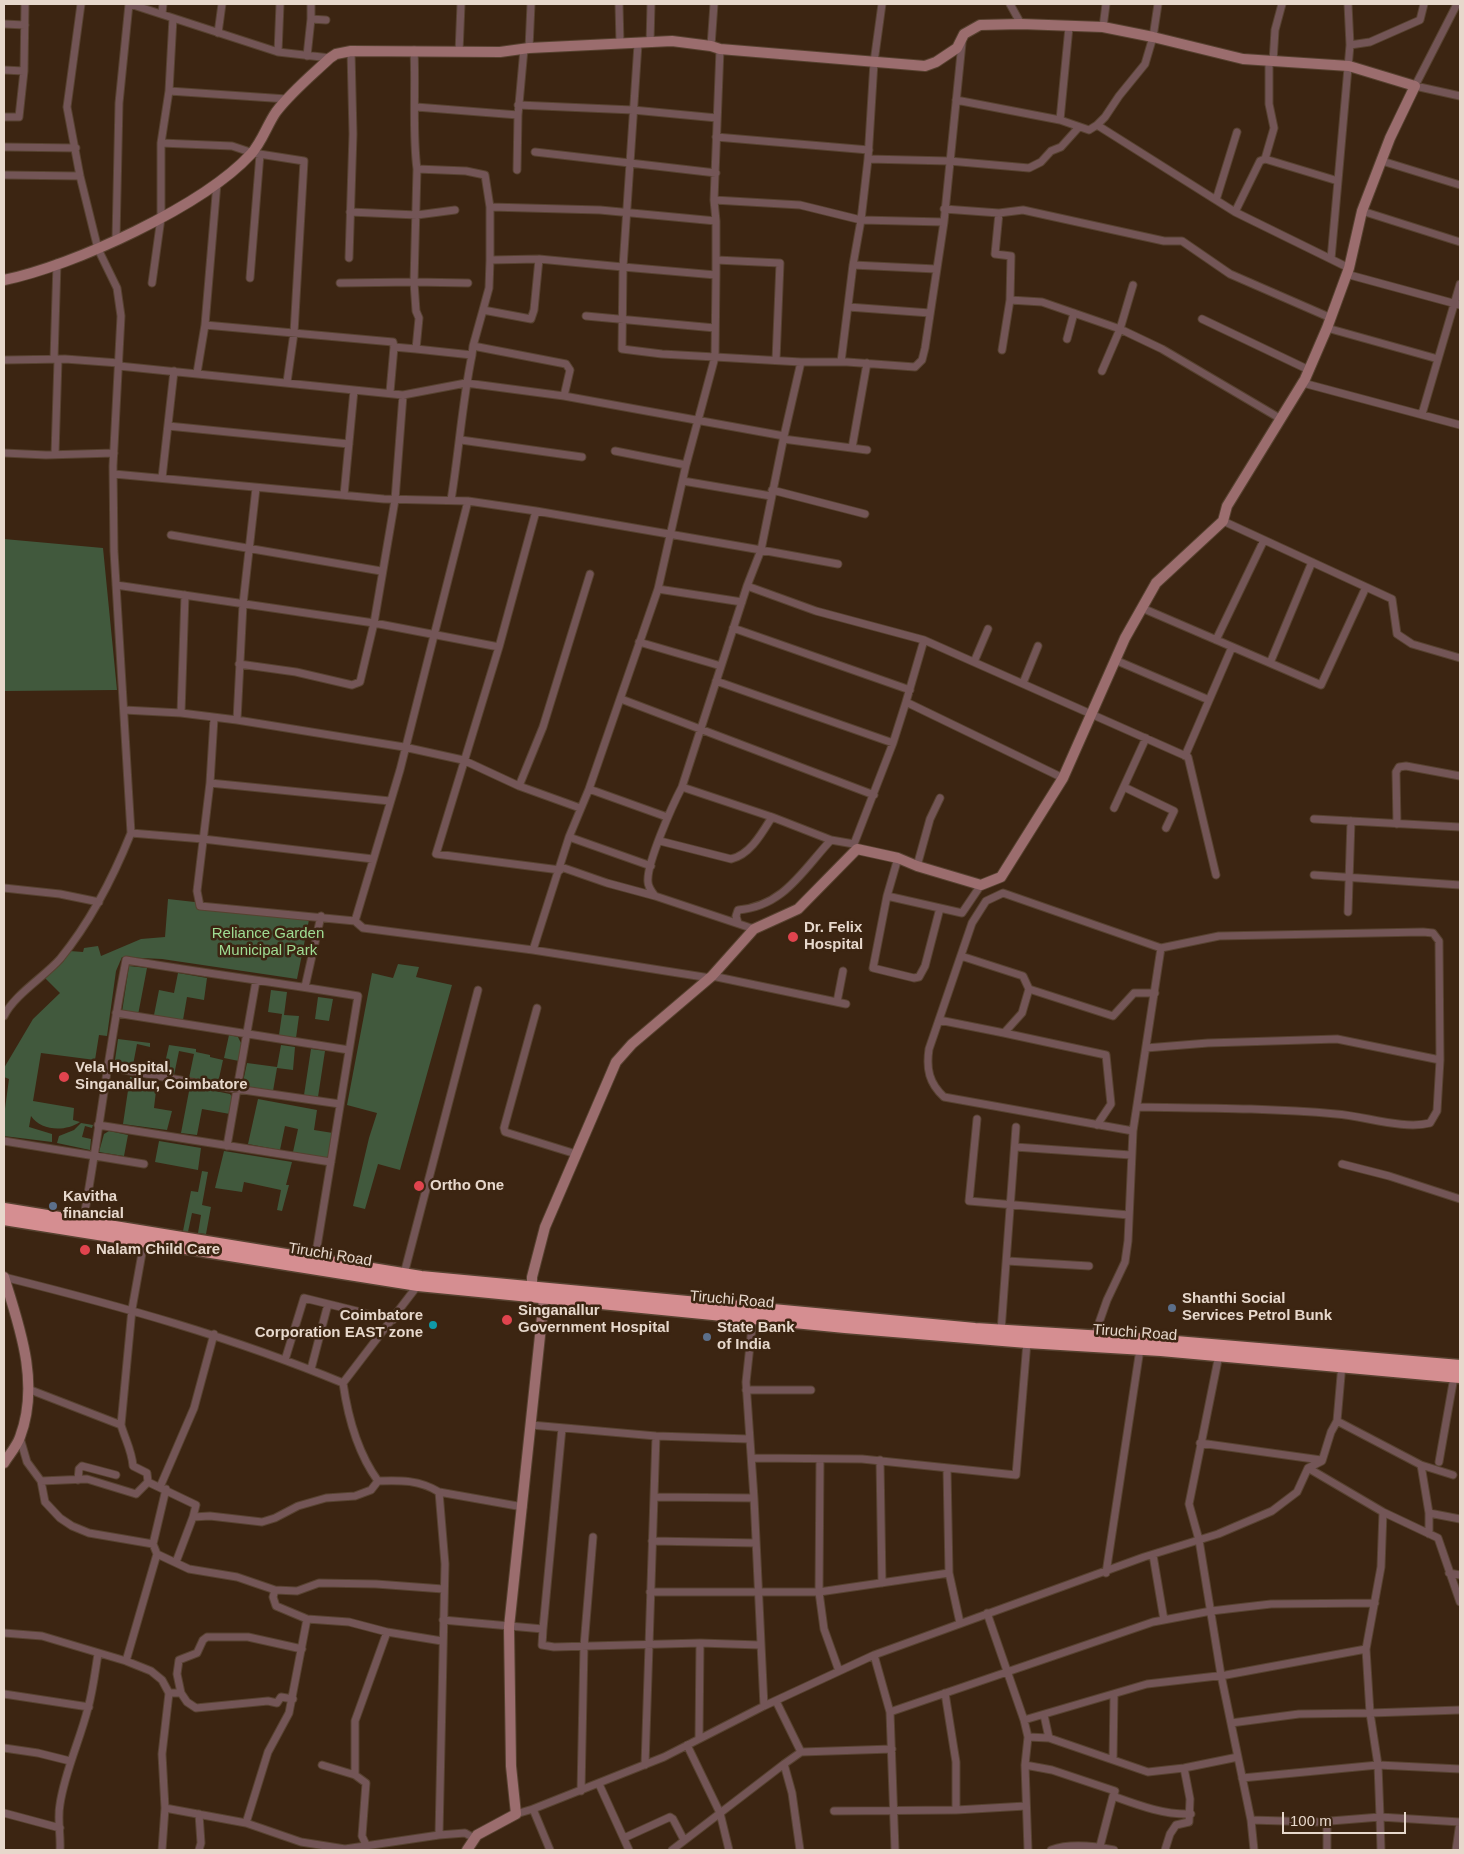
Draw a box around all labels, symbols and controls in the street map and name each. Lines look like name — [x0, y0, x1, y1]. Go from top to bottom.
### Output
place label: Dr. Felix Hospital — [804, 919, 863, 954]
park label: Reliance Garden Municipal Park — [212, 925, 324, 960]
marker: Dr. Felix Hospital — [786, 930, 800, 944]
place label: Vela Hospital, Singanallur, Coimbatore — [75, 1059, 248, 1094]
marker: Vela Hospital, Singanallur, Coimbatore — [57, 1070, 71, 1084]
place label: Ortho One — [430, 1177, 504, 1195]
marker: Ortho One — [412, 1179, 426, 1193]
place label: Kavitha financial — [63, 1188, 124, 1223]
marker: Kavitha financial — [47, 1200, 59, 1212]
street label: Tiruchi Road — [287, 1240, 373, 1270]
place label: Nalam Child Care — [96, 1241, 220, 1259]
marker: Nalam Child Care — [78, 1243, 92, 1257]
street label: Tiruchi Road — [689, 1287, 775, 1313]
place label: Shanthi Social Services Petrol Bunk — [1182, 1290, 1332, 1325]
place label: Singanallur Government Hospital — [518, 1302, 670, 1337]
marker: Shanthi Social Services Petrol Bunk — [1166, 1302, 1178, 1314]
place label: Coimbatore Corporation EAST zone — [255, 1307, 423, 1342]
marker: Singanallur Government Hospital — [500, 1313, 514, 1327]
marker: Coimbatore Corporation EAST zone — [427, 1319, 439, 1331]
place label: State Bank of India — [717, 1319, 795, 1354]
street label: Tiruchi Road — [1092, 1321, 1178, 1345]
marker: State Bank of India — [701, 1331, 713, 1343]
scale bar — [1284, 1802, 1408, 1834]
text: 100 m — [1290, 1812, 1332, 1829]

